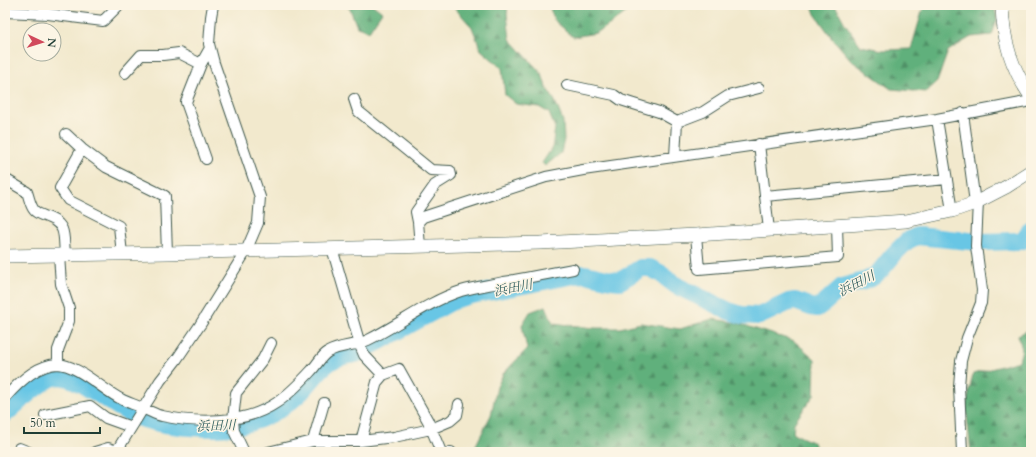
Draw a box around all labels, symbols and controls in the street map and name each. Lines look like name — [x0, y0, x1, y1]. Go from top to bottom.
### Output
north arrow — [22, 22, 62, 62]
text: N — [44, 37, 59, 48]
water label: 浜田川 — [835, 266, 880, 301]
water label: 浜田川 — [492, 275, 536, 301]
scale bar — [24, 409, 100, 435]
text: 50 m — [30, 415, 57, 431]
water label: 浜田川 — [196, 416, 238, 436]

